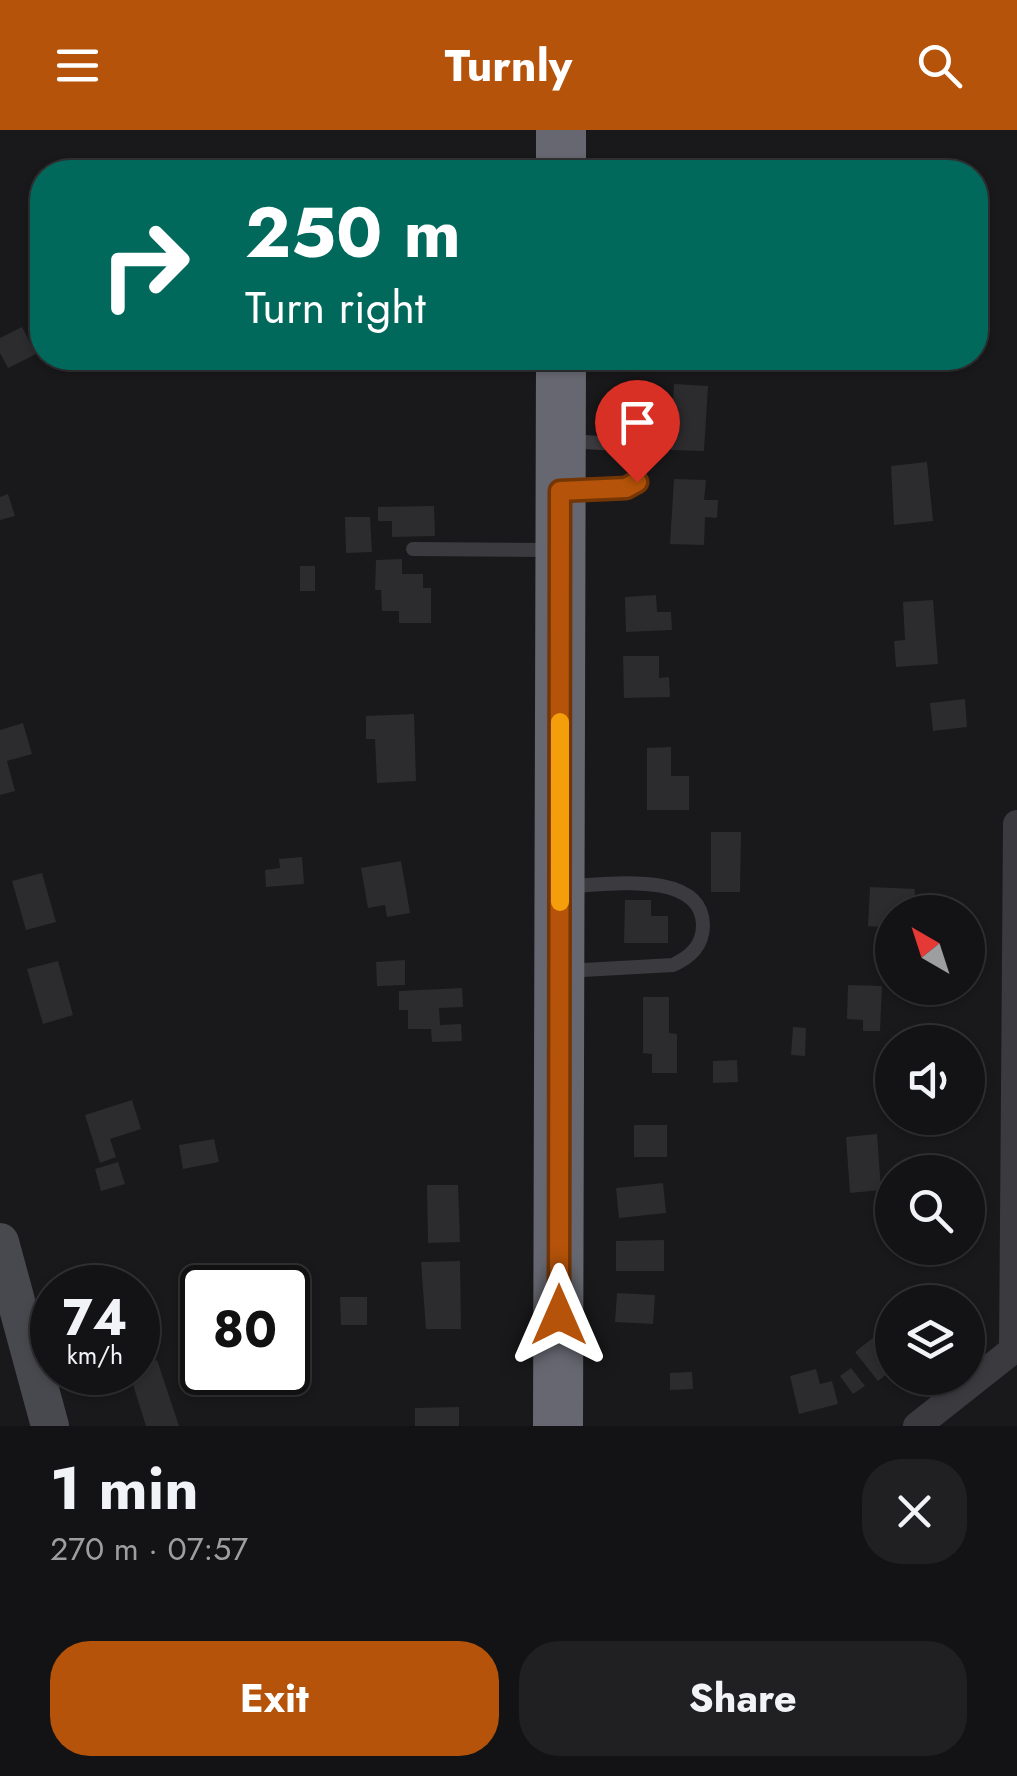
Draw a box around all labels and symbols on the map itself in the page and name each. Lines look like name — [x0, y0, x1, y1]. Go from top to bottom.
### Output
pin — [595, 380, 680, 483]
north arrow — [875, 895, 985, 1005]
position arrow — [507, 1263, 611, 1367]
speed limit sign: 80 — [180, 1265, 310, 1395]

